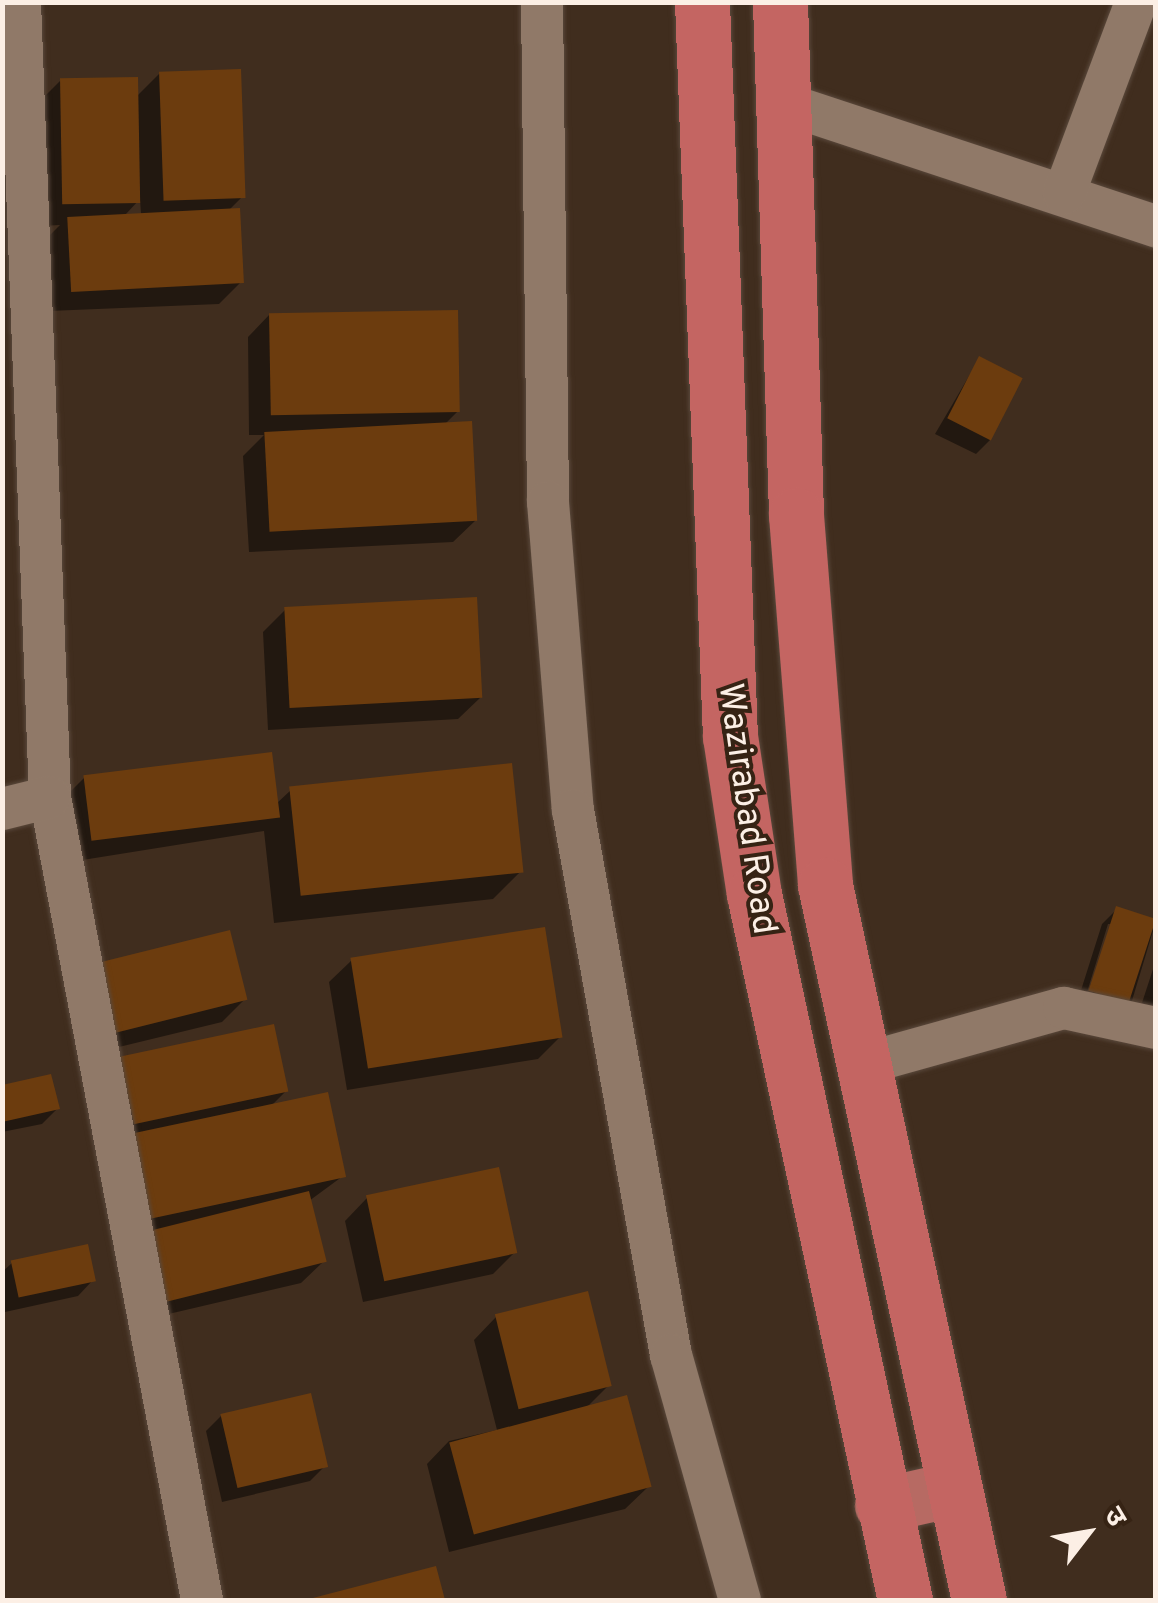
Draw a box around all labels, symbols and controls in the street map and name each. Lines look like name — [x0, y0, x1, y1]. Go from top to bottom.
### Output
street label: Wazirabad Road — [708, 681, 784, 937]
north arrow — [1038, 1483, 1138, 1583]
text: उ — [1094, 1501, 1133, 1534]

